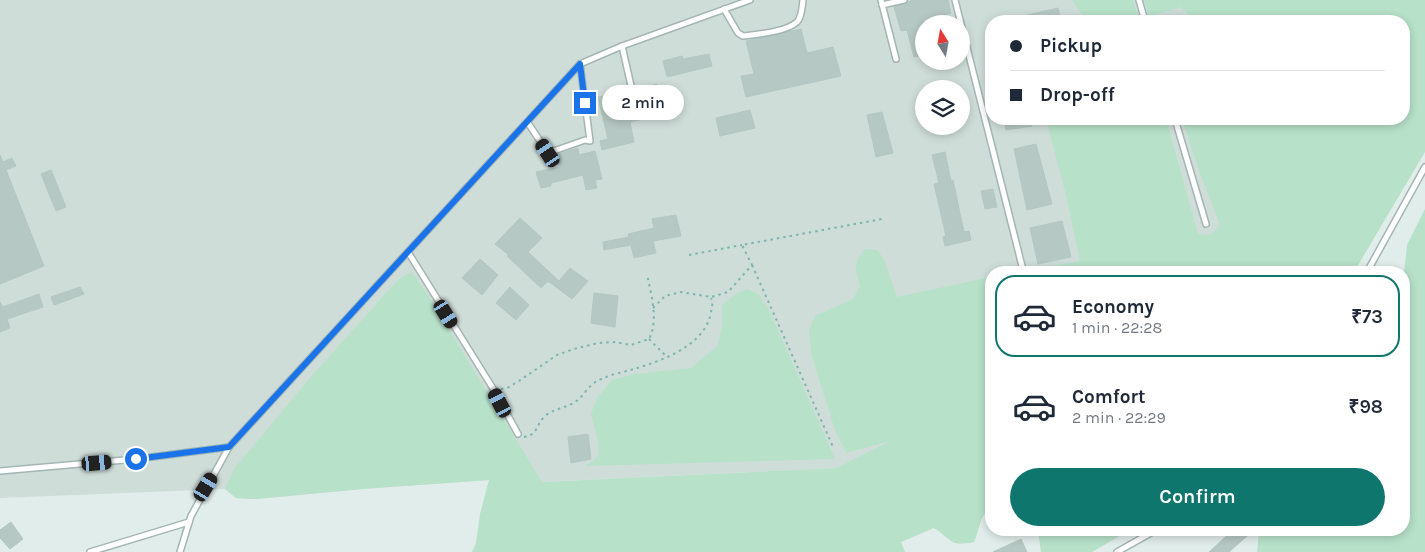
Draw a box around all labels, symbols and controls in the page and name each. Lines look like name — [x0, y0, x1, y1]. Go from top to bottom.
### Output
north arrow — [915, 15, 970, 70]
map controls — [915, 15, 970, 135]
text: Pickup — [1040, 35, 1102, 57]
button: layers — [915, 80, 970, 135]
text: Drop-off — [1040, 84, 1115, 106]
callout: 2 min — [602, 86, 685, 120]
route end — [574, 92, 596, 114]
text: 2 min — [621, 93, 665, 112]
car — [533, 136, 562, 170]
icon: car — [1012, 294, 1057, 339]
text: Economy — [1072, 296, 1154, 318]
car — [431, 297, 460, 331]
text: ₹73 — [1351, 306, 1383, 328]
text: 1 min · 22:28 — [1072, 318, 1162, 337]
icon: car — [1012, 384, 1057, 429]
car — [486, 386, 513, 420]
text: Comfort — [1072, 386, 1146, 408]
text: ₹98 — [1349, 396, 1383, 418]
text: 2 min · 22:29 — [1072, 408, 1166, 427]
route start — [125, 448, 147, 470]
car — [81, 454, 112, 472]
button: Confirm — [1010, 468, 1385, 526]
car — [191, 470, 220, 504]

